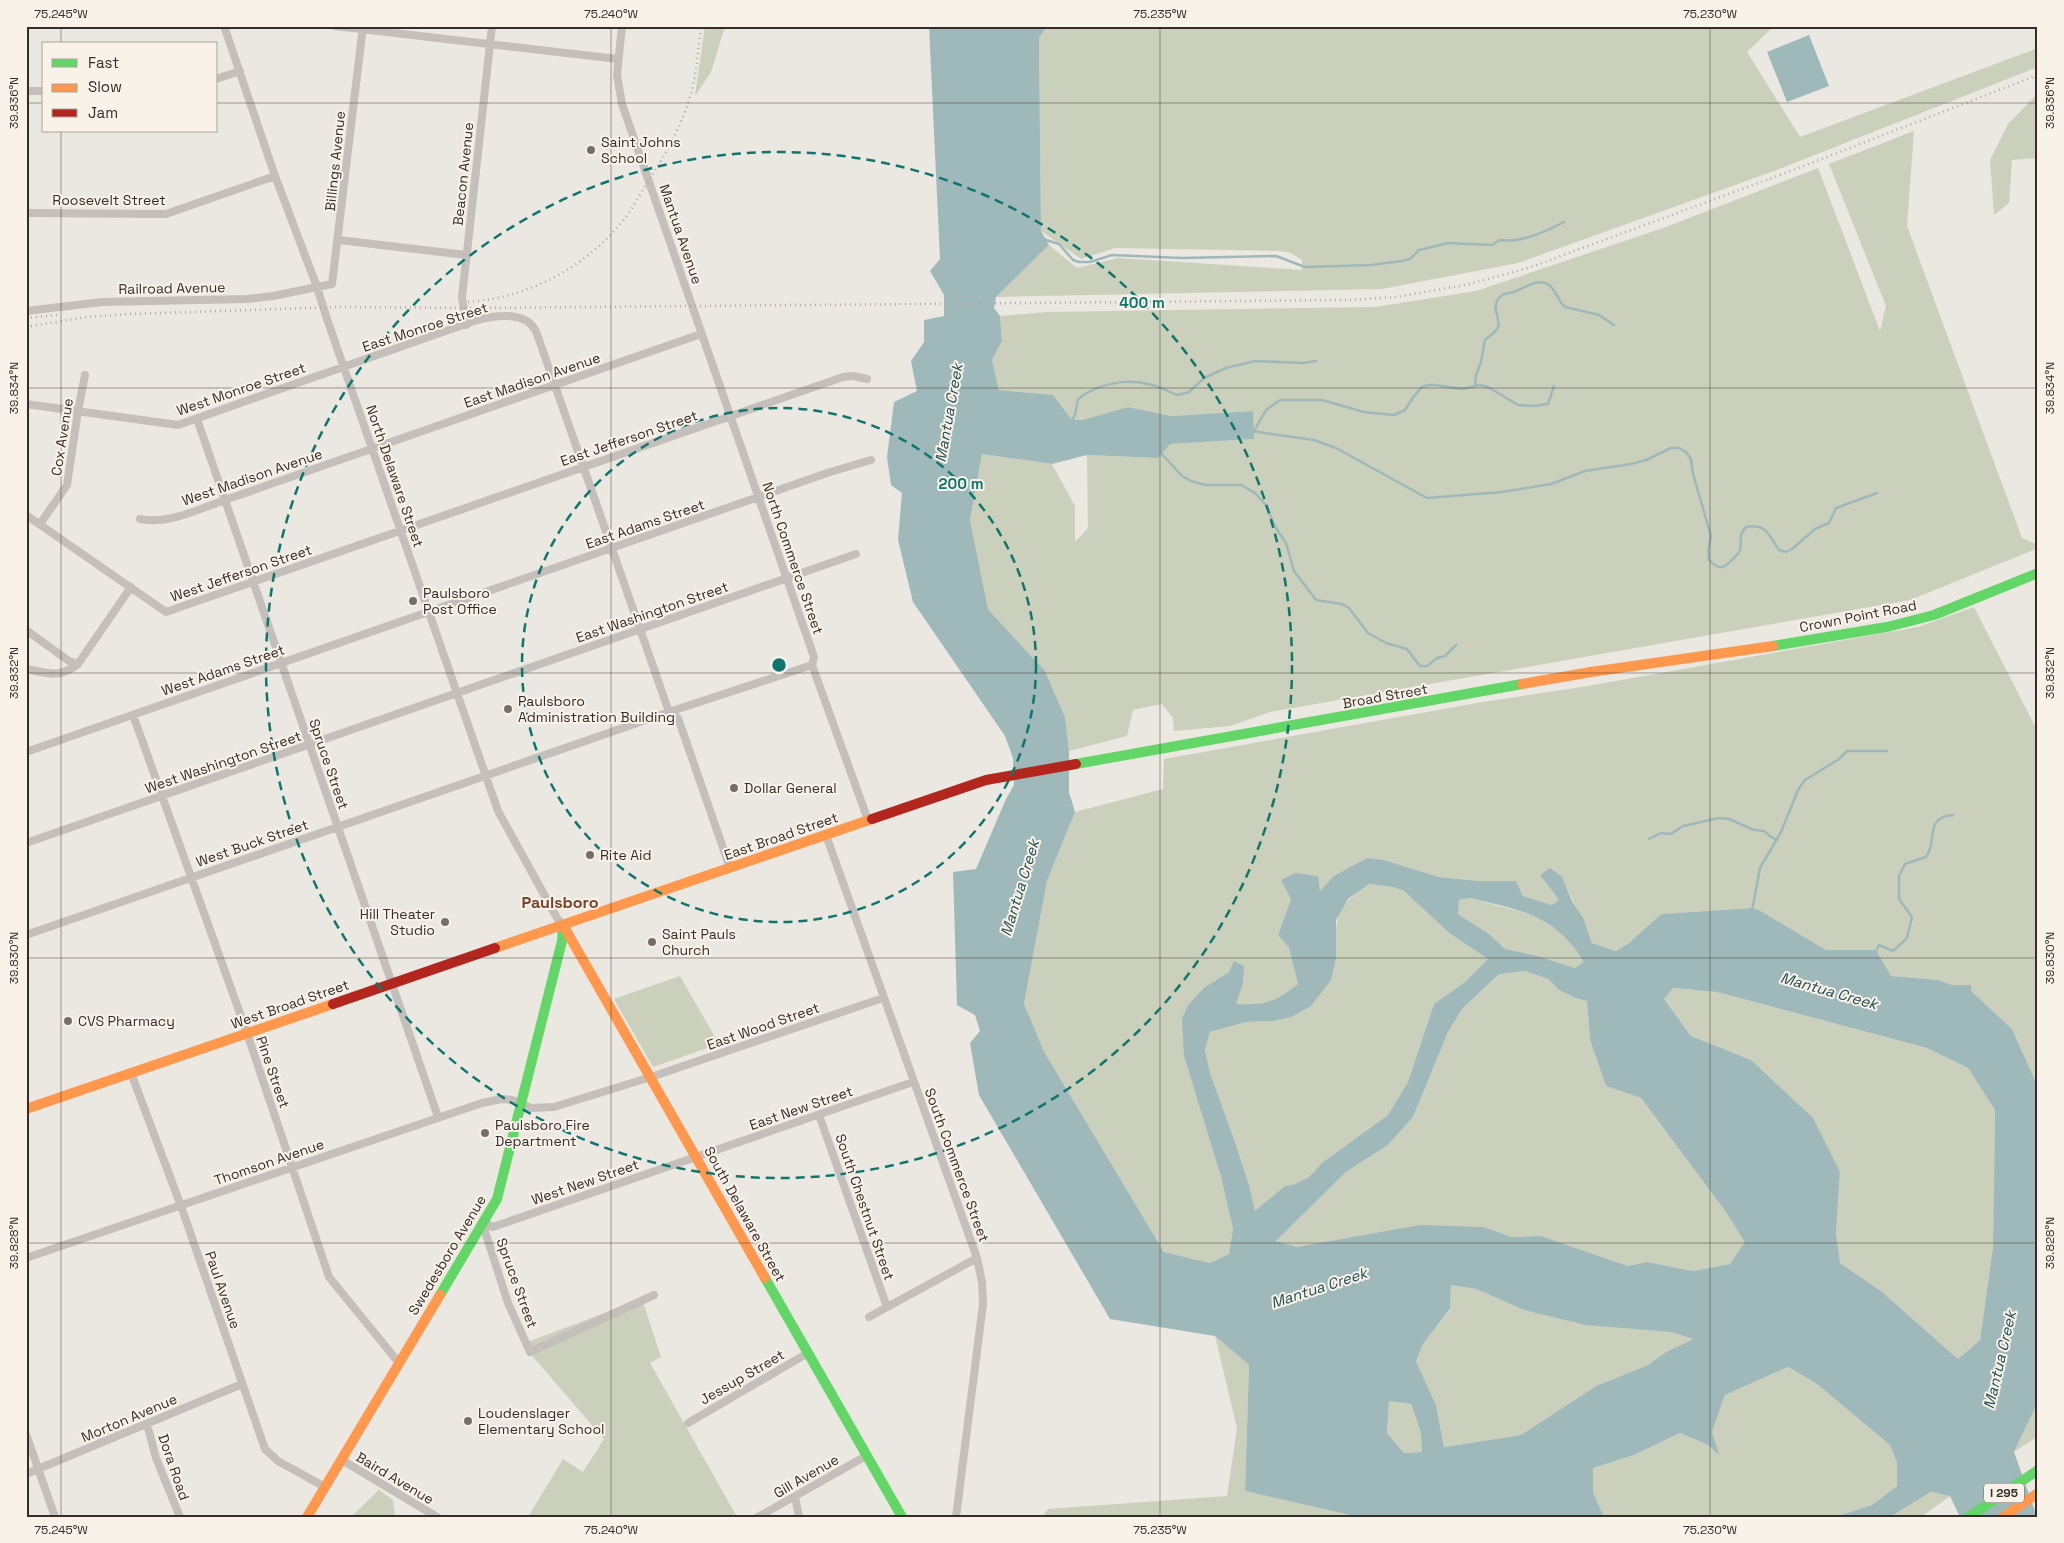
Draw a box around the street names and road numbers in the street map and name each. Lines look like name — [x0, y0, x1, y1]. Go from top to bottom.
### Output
street label: Billings Avenue — [321, 110, 349, 212]
street label: Beacon Avenue — [449, 121, 477, 227]
street label: Mantua Avenue — [655, 182, 707, 286]
street label: Roosevelt Street — [52, 191, 166, 209]
street label: Railroad Avenue — [118, 278, 226, 298]
street label: East Monroe Street — [360, 298, 490, 356]
street label: East Madison Avenue — [461, 348, 603, 412]
street label: West Monroe Street — [174, 358, 308, 420]
street label: Cox Avenue — [47, 397, 77, 477]
street label: North Delaware Street — [362, 402, 428, 550]
street label: East Jefferson Street — [558, 406, 700, 470]
street label: West Madison Avenue — [179, 444, 325, 510]
street label: North Commerce Street — [758, 479, 828, 637]
street label: East Adams Street — [583, 495, 707, 553]
street label: West Jefferson Street — [168, 540, 314, 606]
street label: East Washington Street — [573, 577, 731, 647]
street label: Crown Point Road — [1798, 596, 1918, 636]
street label: West Adams Street — [159, 640, 287, 700]
street label: Broad Street — [1341, 680, 1429, 712]
street label: Spruce Street — [305, 716, 353, 812]
street label: West Washington Street — [142, 727, 304, 797]
street label: East Broad Street — [722, 808, 840, 864]
street label: West Buck Street — [193, 815, 311, 871]
street label: West Broad Street — [229, 975, 351, 1033]
street label: East Wood Street — [704, 998, 822, 1054]
street label: Pine Street — [252, 1034, 294, 1110]
street label: East New Street — [747, 1082, 855, 1134]
street label: South Commerce Street — [921, 1086, 993, 1244]
street label: South Chestnut Street — [831, 1131, 899, 1283]
street label: Thomson Avenue — [212, 1135, 326, 1189]
street label: South Delaware Street — [700, 1143, 790, 1285]
street label: West New Street — [529, 1155, 641, 1209]
street label: Swedesboro Avenue — [404, 1192, 490, 1318]
street label: Spruce Street — [492, 1236, 542, 1330]
street label: Paul Avenue — [201, 1249, 245, 1331]
street label: Jessup Street — [696, 1345, 788, 1409]
street label: Morton Avenue — [78, 1390, 180, 1446]
street label: Dora Road — [154, 1431, 194, 1503]
street label: Baird Avenue — [353, 1448, 437, 1508]
street label: Gill Avenue — [770, 1450, 842, 1502]
road number: I 295 — [1984, 1484, 2024, 1502]

